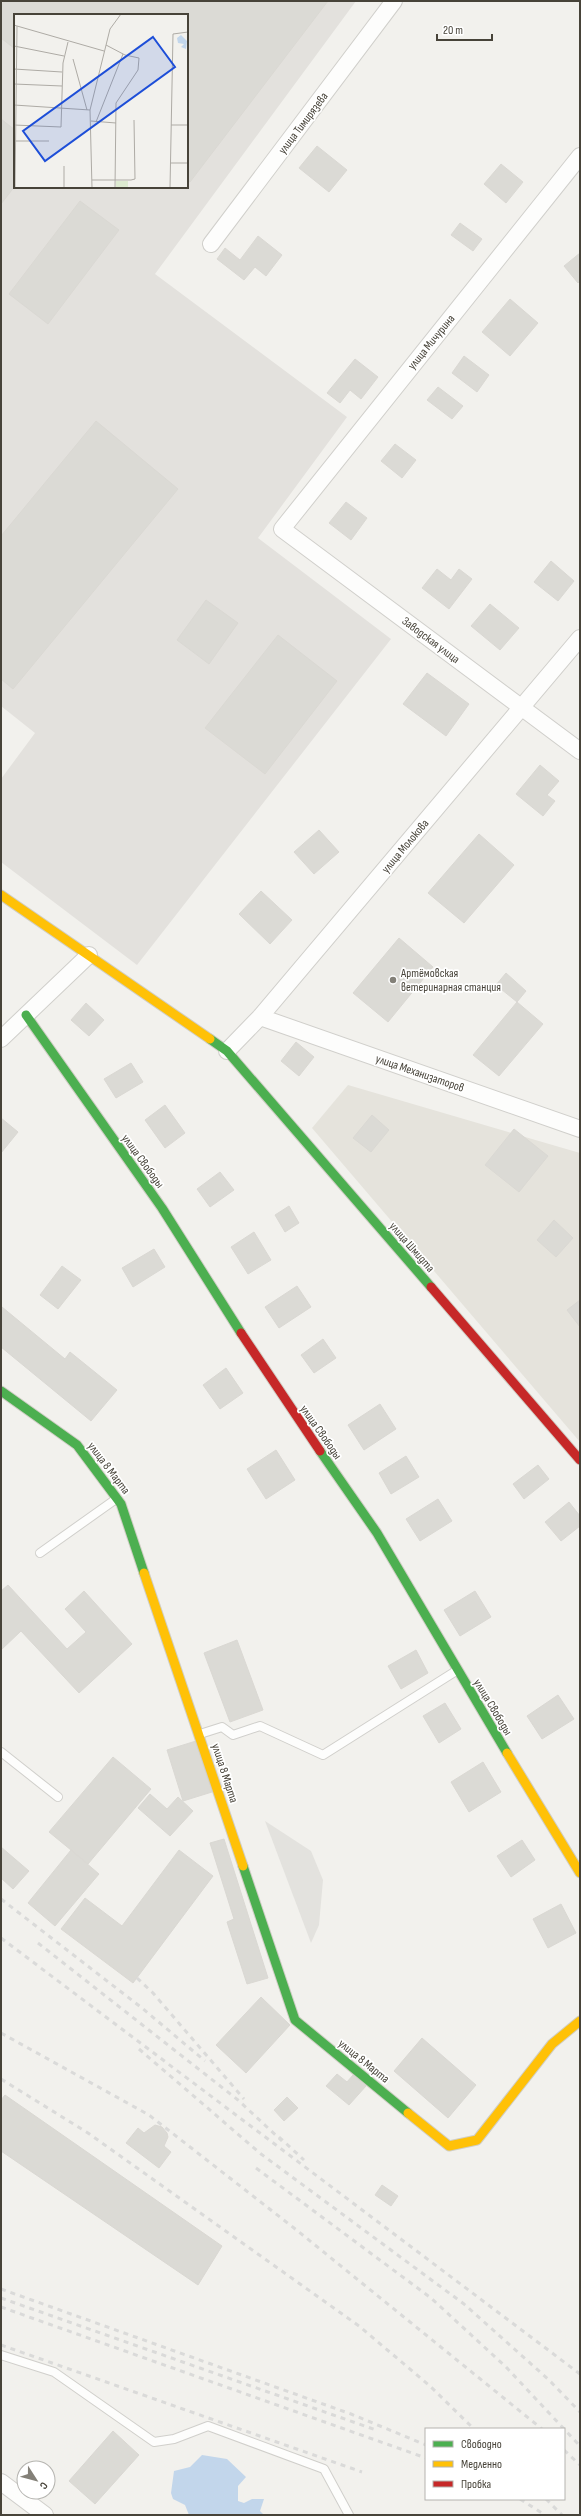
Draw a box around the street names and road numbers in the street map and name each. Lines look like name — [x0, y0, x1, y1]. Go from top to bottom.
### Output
street label: улица Тимирязева — [275, 89, 332, 157]
street label: улица Мичурина — [405, 311, 458, 373]
street label: Заводская улица — [399, 614, 463, 667]
street label: улица Молокова — [379, 816, 432, 876]
street label: улица Механизаторов — [374, 1051, 466, 1096]
street label: улица Свободы — [118, 1131, 167, 1191]
street label: улица Шмидта — [386, 1219, 438, 1276]
street label: улица Свободы — [296, 1402, 345, 1462]
street label: улица 8 Марта — [84, 1439, 133, 1498]
street label: улица Свободы — [470, 1676, 515, 1738]
street label: улица 8 Марта — [208, 1742, 241, 1805]
street label: улица 8 Марта — [335, 2036, 393, 2087]

